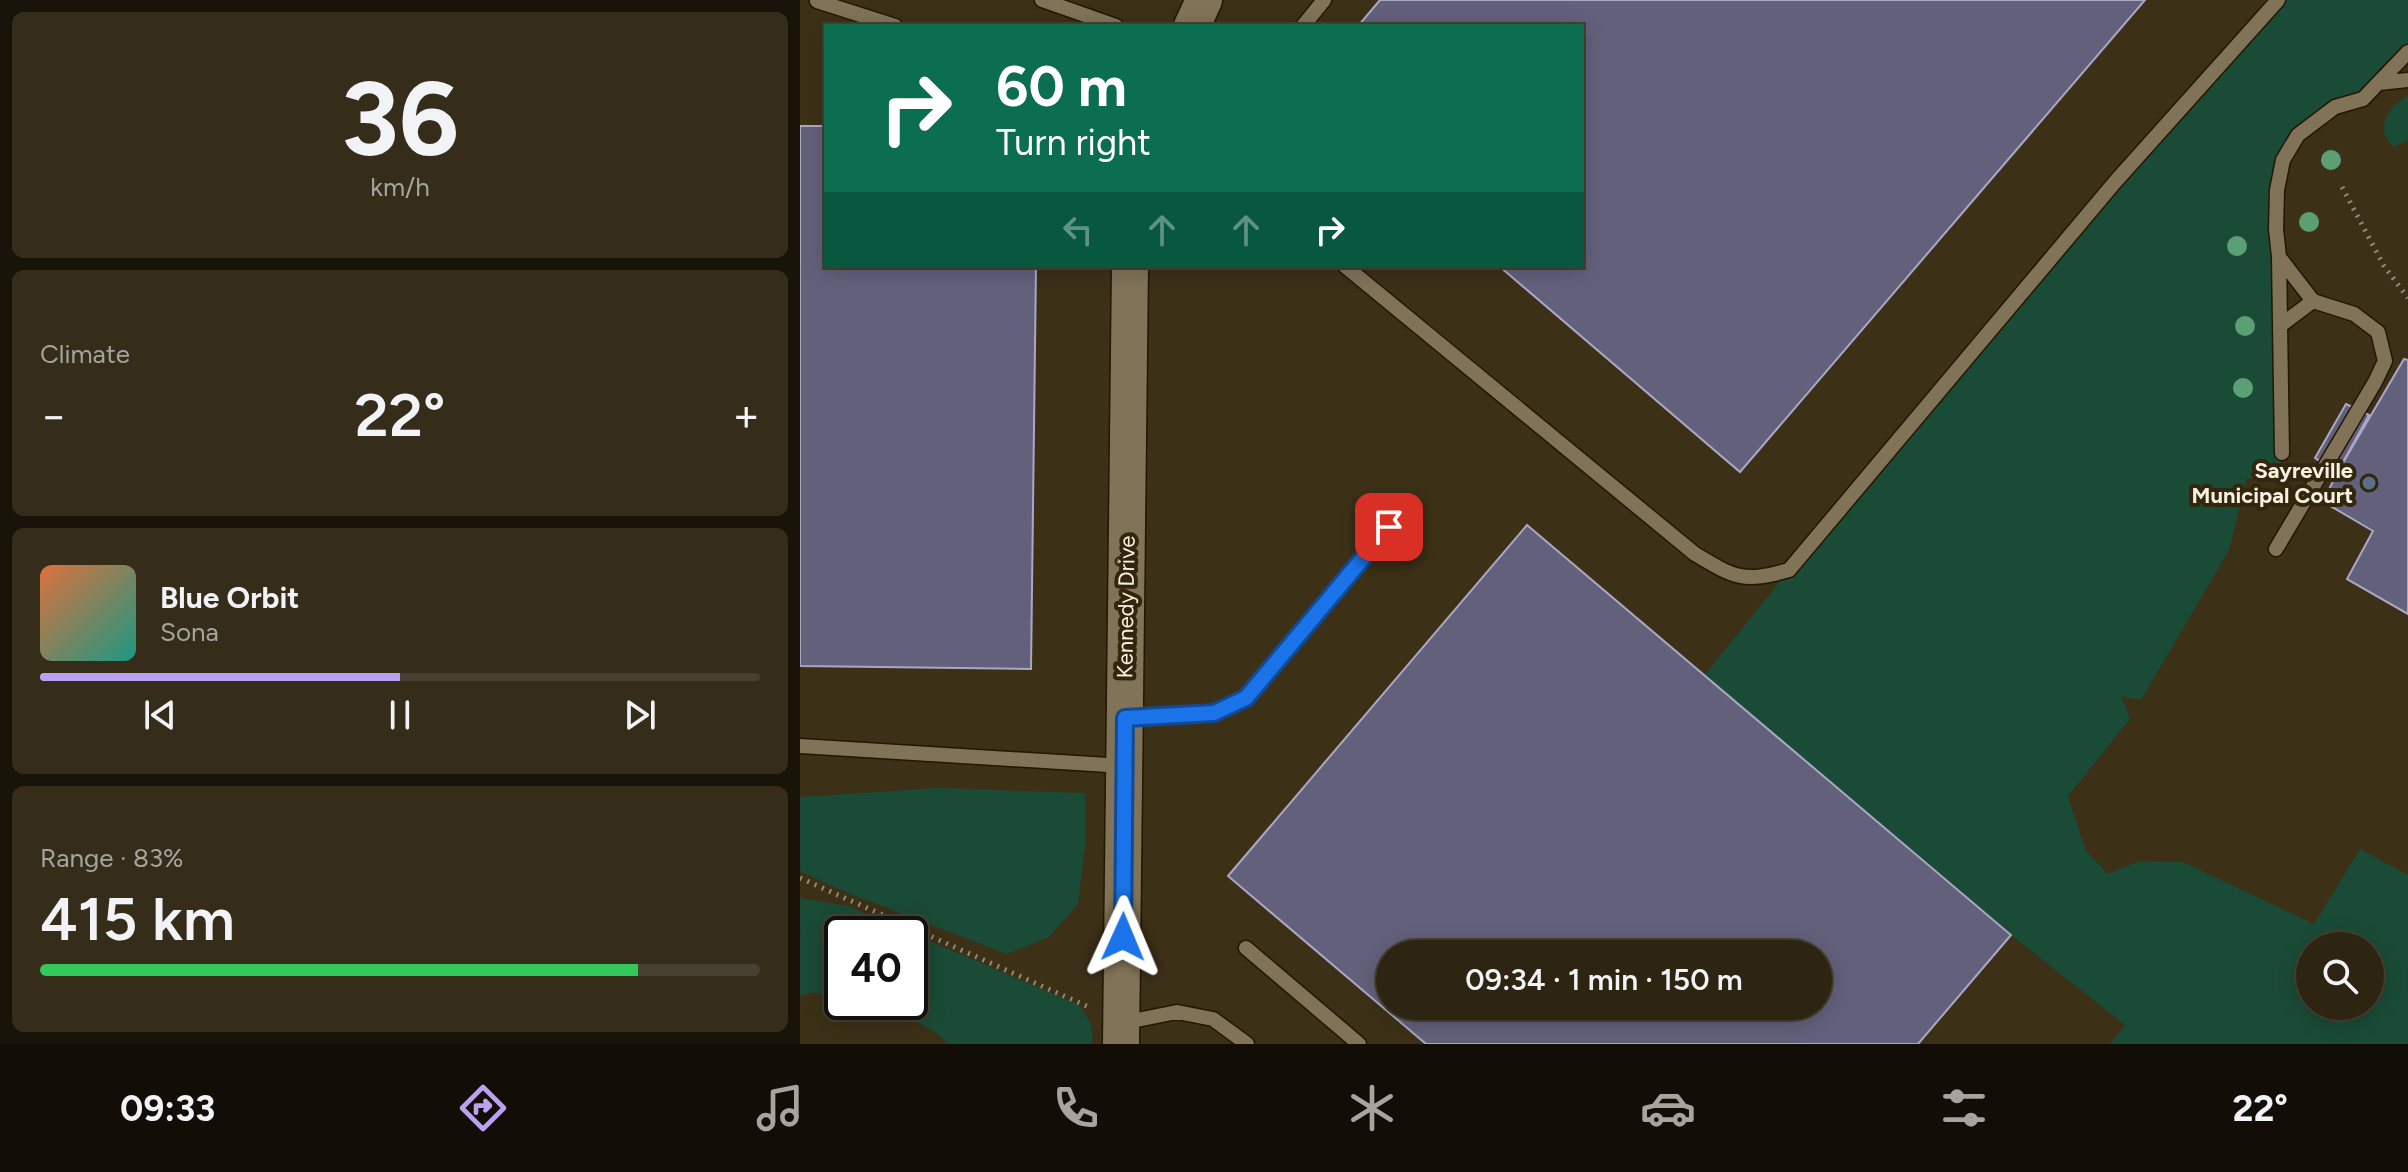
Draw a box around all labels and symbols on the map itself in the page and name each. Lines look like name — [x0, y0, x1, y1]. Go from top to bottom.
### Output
place label: Sayreville Municipal Court — [2192, 457, 2353, 509]
marker: Sayreville Municipal Court — [2360, 474, 2378, 492]
pin — [1355, 493, 1423, 561]
street label: Kennedy Drive — [1111, 535, 1141, 679]
position arrow — [1081, 895, 1165, 979]
speed limit sign: 40 — [824, 916, 928, 1020]

